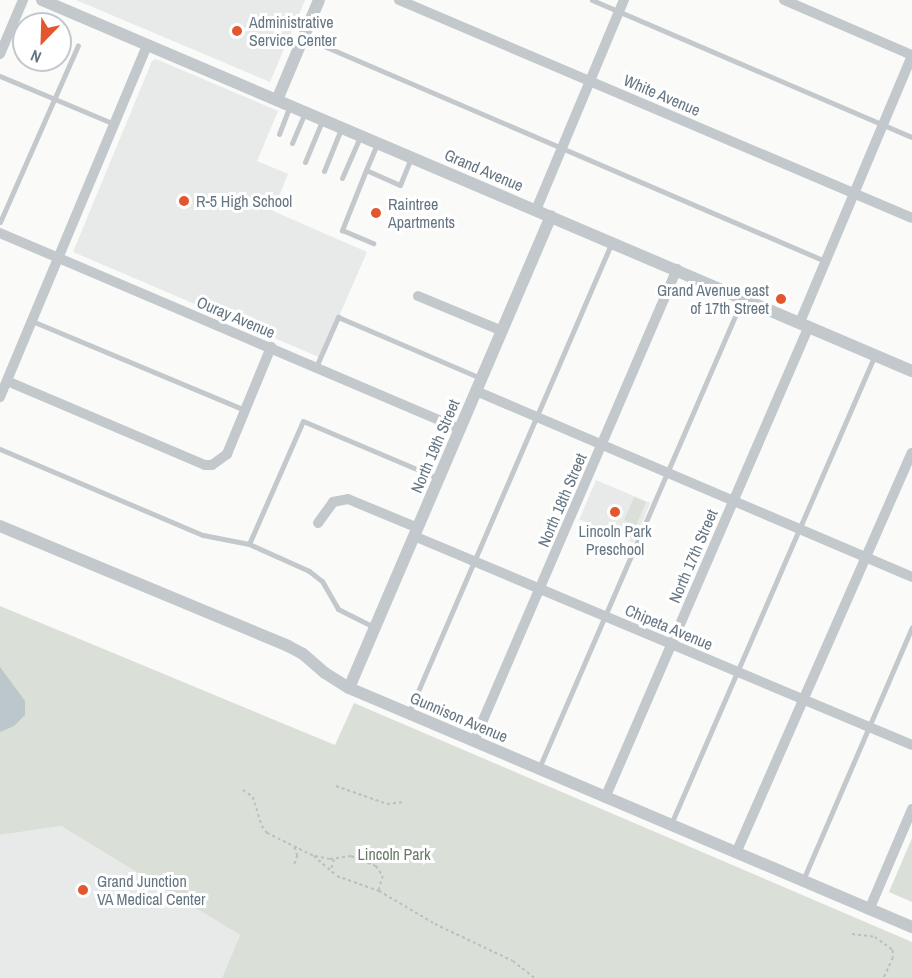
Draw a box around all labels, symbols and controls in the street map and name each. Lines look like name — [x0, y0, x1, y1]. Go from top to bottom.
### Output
north arrow — [12, 12, 72, 72]
place label: Administrative Service Center — [249, 12, 337, 50]
marker: Administrative Service Center — [230, 24, 244, 38]
text: N — [27, 45, 44, 69]
street label: White Avenue — [620, 70, 704, 120]
street label: Grand Avenue — [441, 145, 527, 195]
place label: R-5 High School — [196, 191, 292, 211]
marker: R-5 High School — [177, 194, 191, 208]
place label: Raintree Apartments — [388, 194, 455, 232]
marker: Raintree Apartments — [369, 206, 383, 220]
place label: Grand Avenue east of 17th Street — [656, 280, 769, 318]
street label: Ouray Avenue — [194, 292, 278, 342]
marker: Grand Avenue east of 17th Street — [774, 292, 788, 306]
street label: North 19th Street — [407, 396, 463, 496]
street label: North 18th Street — [534, 450, 590, 550]
marker: Lincoln Park Preschool — [608, 505, 622, 519]
street label: North 17th Street — [665, 506, 721, 606]
place label: Lincoln Park Preschool — [579, 521, 651, 559]
street label: Chipeta Avenue — [622, 600, 716, 654]
street label: Gunnison Avenue — [407, 688, 511, 746]
park label: Lincoln Park — [358, 844, 430, 864]
place label: Grand Junction VA Medical Center — [97, 871, 206, 909]
marker: Grand Junction VA Medical Center — [74, 881, 92, 899]

